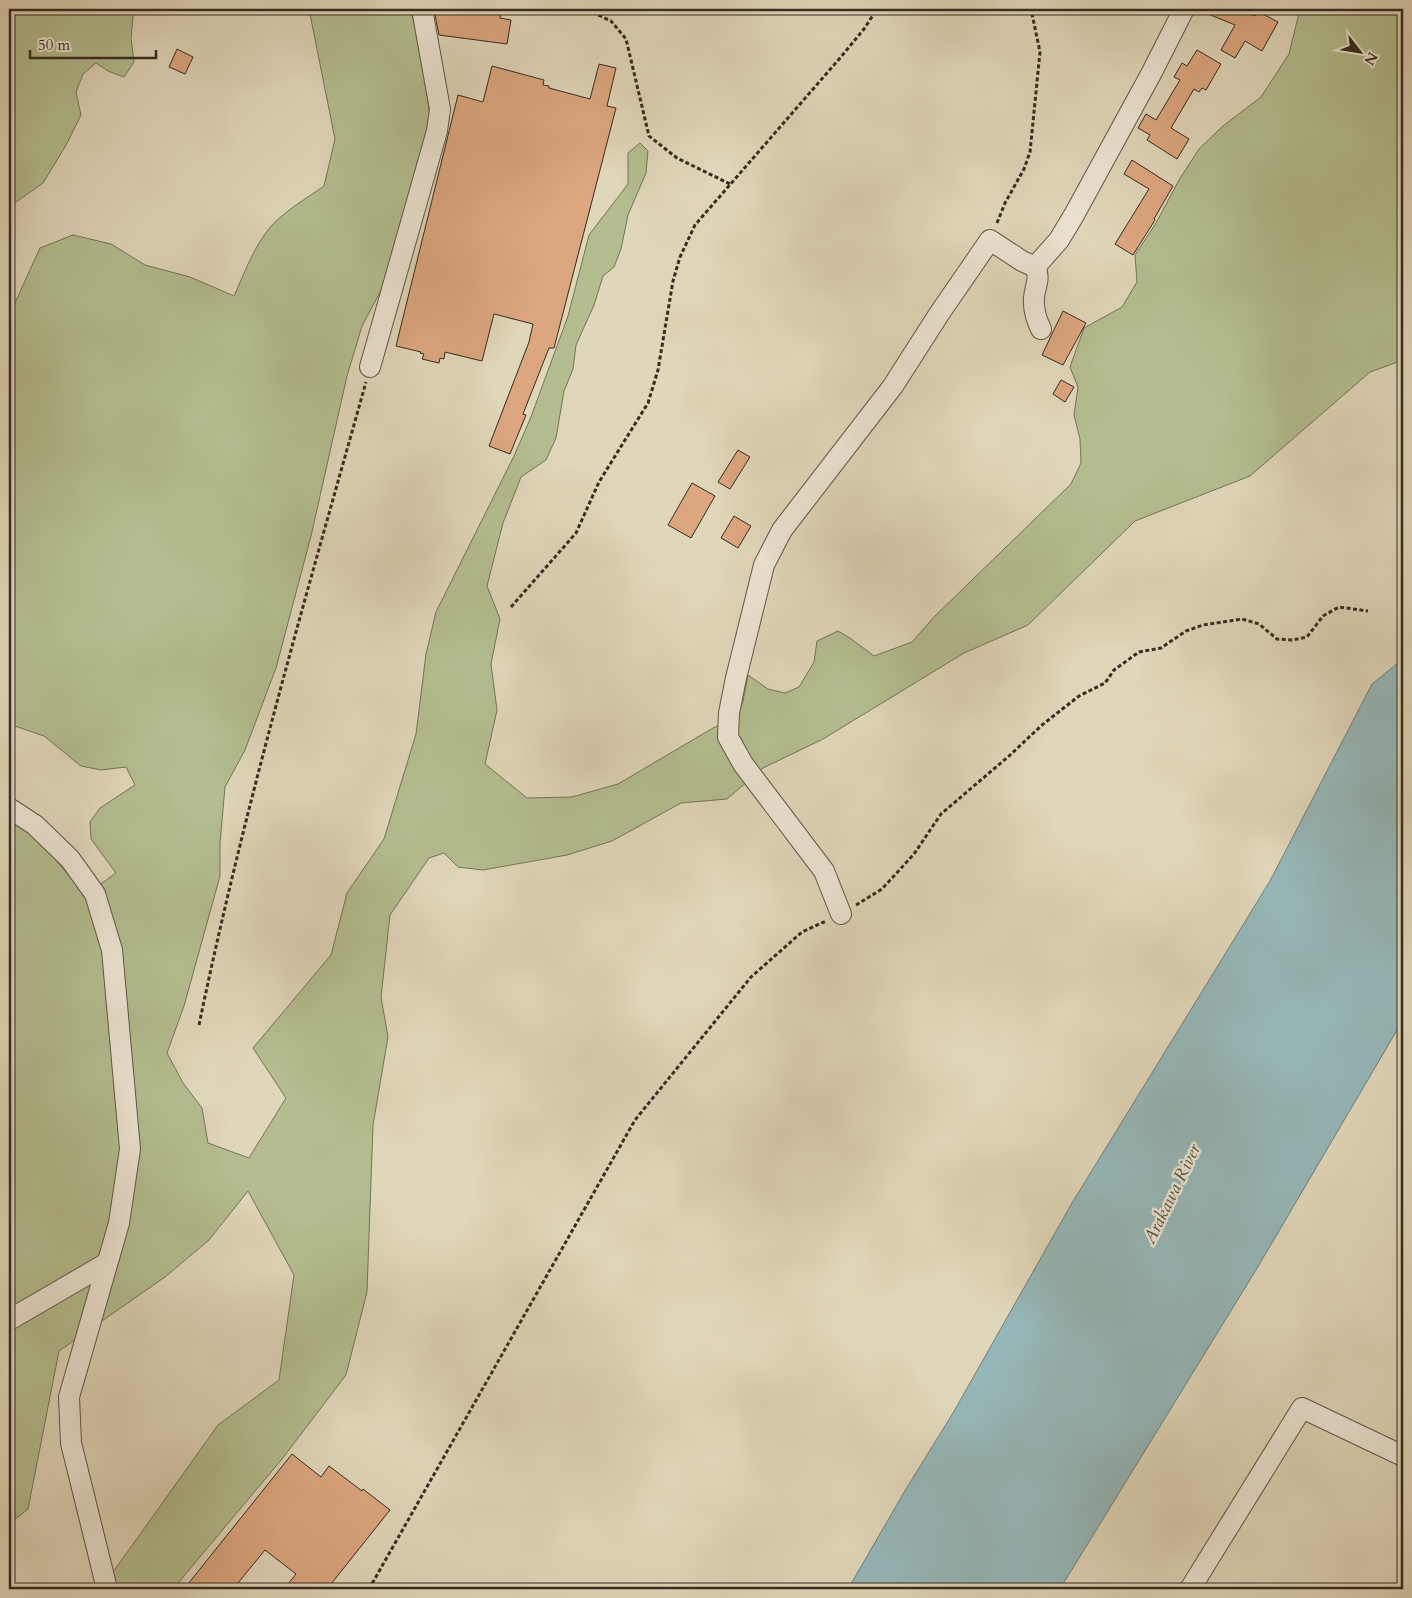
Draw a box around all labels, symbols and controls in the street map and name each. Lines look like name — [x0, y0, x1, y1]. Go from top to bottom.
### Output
scale bar — [30, 28, 156, 60]
north arrow — [1334, 28, 1384, 78]
text: 50 m — [38, 35, 70, 55]
text: N — [1359, 48, 1382, 69]
water label: Arakawa River — [1137, 1139, 1207, 1249]

